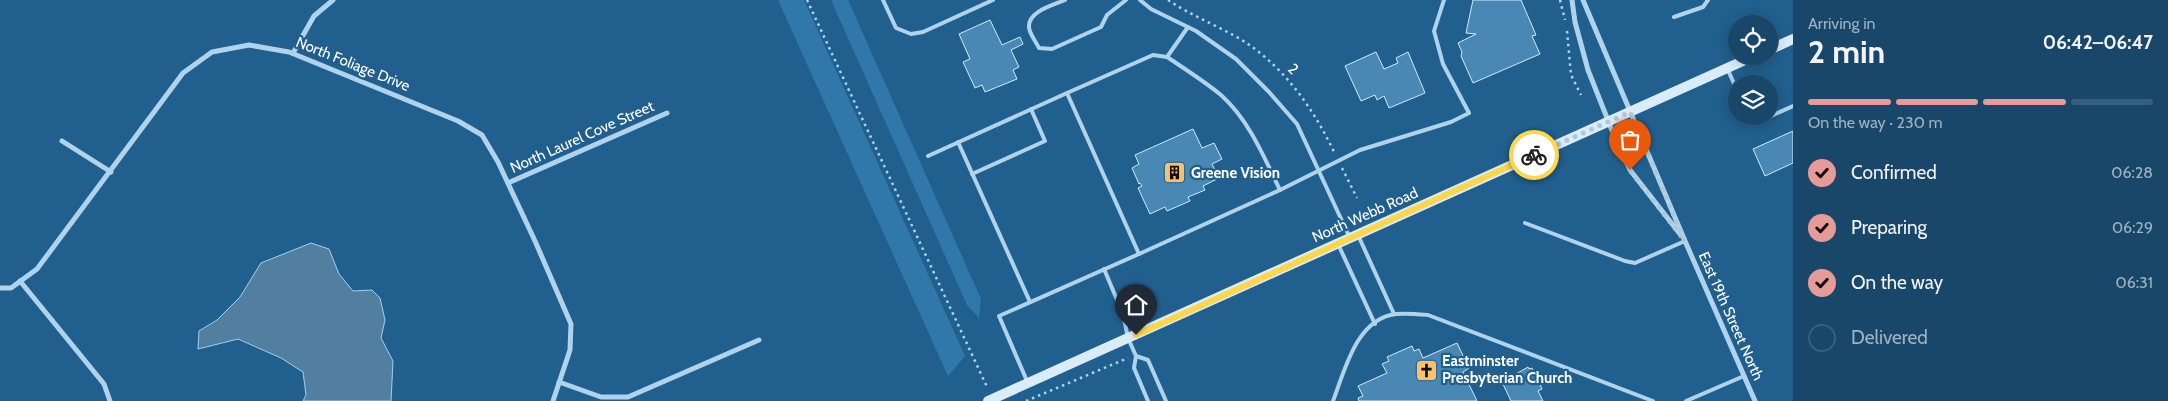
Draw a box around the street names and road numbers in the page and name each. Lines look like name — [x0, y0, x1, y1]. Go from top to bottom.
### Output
street label: North Foliage Drive — [293, 33, 413, 95]
street label: 2 — [1284, 60, 1302, 78]
street label: North Laurel Cove Street — [507, 97, 657, 177]
street label: North Webb Road — [1309, 184, 1421, 246]
street label: East 19th Street North — [1695, 249, 1767, 383]

